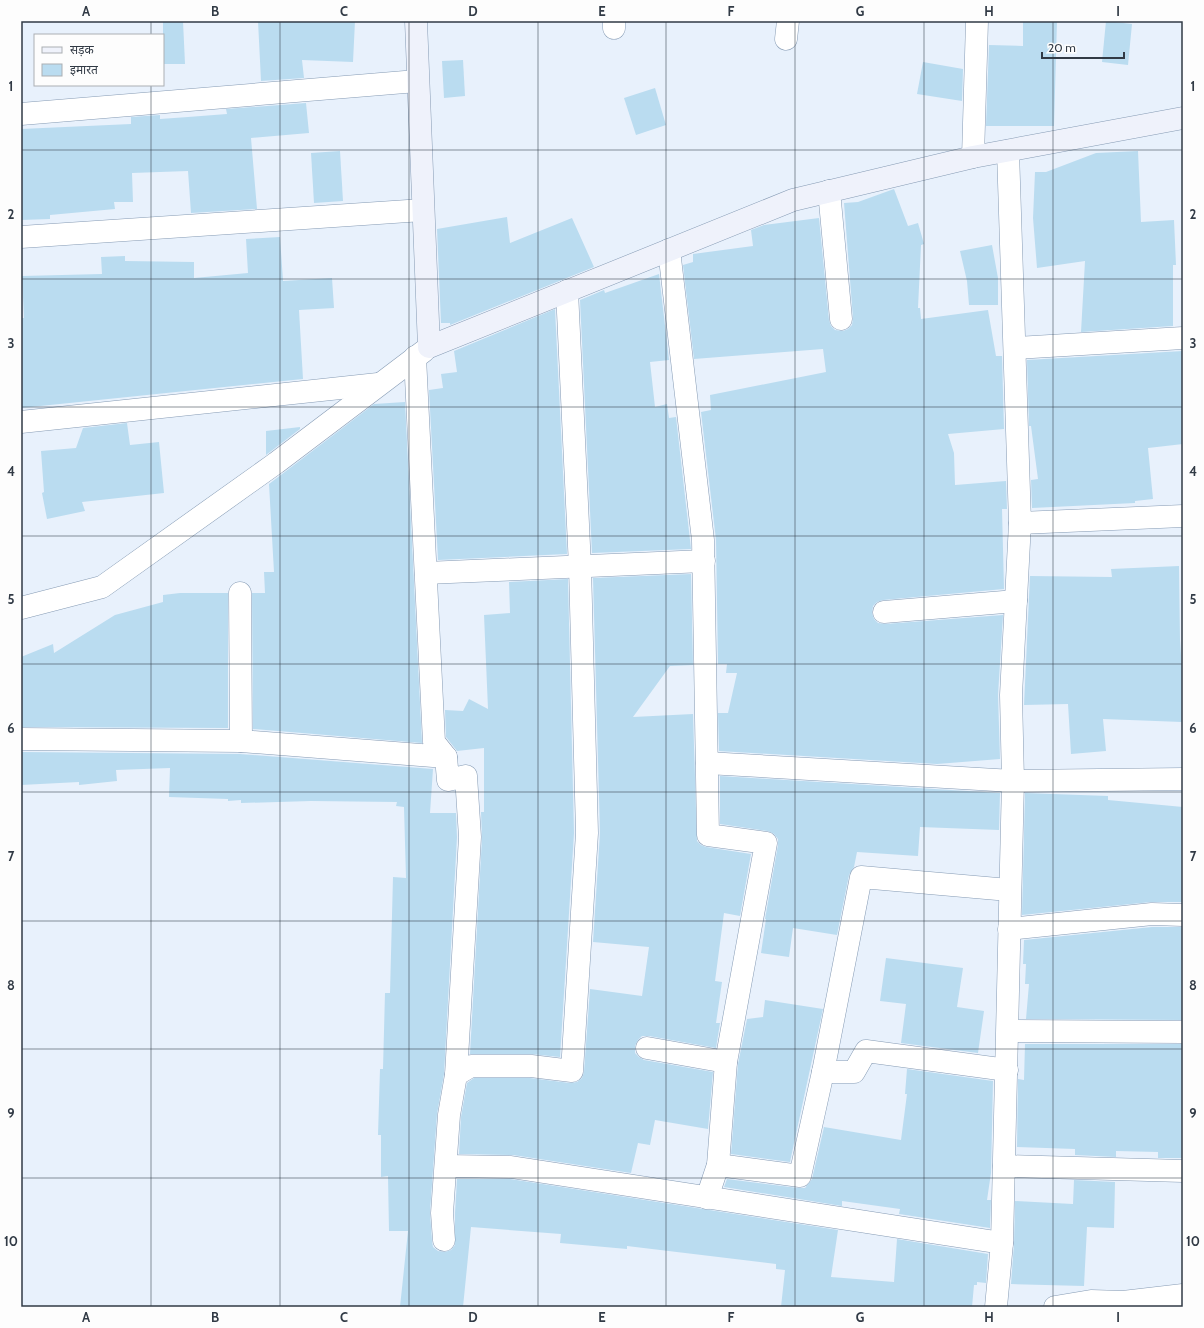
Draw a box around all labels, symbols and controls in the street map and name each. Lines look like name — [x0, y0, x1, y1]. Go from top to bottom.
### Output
text: A — [82, 3, 91, 19]
text: B — [211, 3, 219, 19]
text: C — [340, 3, 348, 19]
text: D — [468, 3, 478, 19]
text: E — [598, 3, 606, 19]
text: F — [728, 3, 735, 19]
text: G — [856, 3, 865, 19]
text: H — [984, 3, 994, 19]
text: I — [1116, 3, 1120, 19]
legend — [34, 34, 164, 86]
scale bar — [1042, 34, 1124, 60]
text: 20 m — [1048, 40, 1076, 55]
text: सड़क — [70, 42, 95, 57]
text: इमारत — [70, 62, 99, 77]
text: 1 — [9, 78, 13, 94]
text: 1 — [1191, 78, 1195, 94]
text: 2 — [8, 206, 15, 222]
text: 2 — [1190, 206, 1197, 222]
text: 3 — [7, 335, 15, 351]
text: 3 — [1189, 335, 1197, 351]
text: 4 — [7, 463, 15, 479]
text: 4 — [1189, 463, 1197, 479]
text: 5 — [8, 591, 15, 607]
text: 5 — [1190, 591, 1197, 607]
text: 6 — [7, 720, 15, 736]
text: 6 — [1189, 720, 1197, 736]
text: 7 — [8, 848, 15, 864]
text: 7 — [1190, 848, 1197, 864]
text: 8 — [7, 977, 15, 993]
text: 8 — [1189, 977, 1197, 993]
text: 9 — [7, 1105, 15, 1121]
text: 9 — [1189, 1105, 1197, 1121]
text: 10 — [4, 1233, 18, 1249]
text: 10 — [1186, 1233, 1200, 1249]
text: A — [82, 1309, 91, 1325]
text: B — [211, 1309, 219, 1325]
text: C — [340, 1309, 348, 1325]
text: D — [468, 1309, 478, 1325]
text: E — [598, 1309, 606, 1325]
text: F — [728, 1309, 735, 1325]
text: G — [856, 1309, 865, 1325]
text: H — [984, 1309, 994, 1325]
text: I — [1116, 1309, 1120, 1325]

